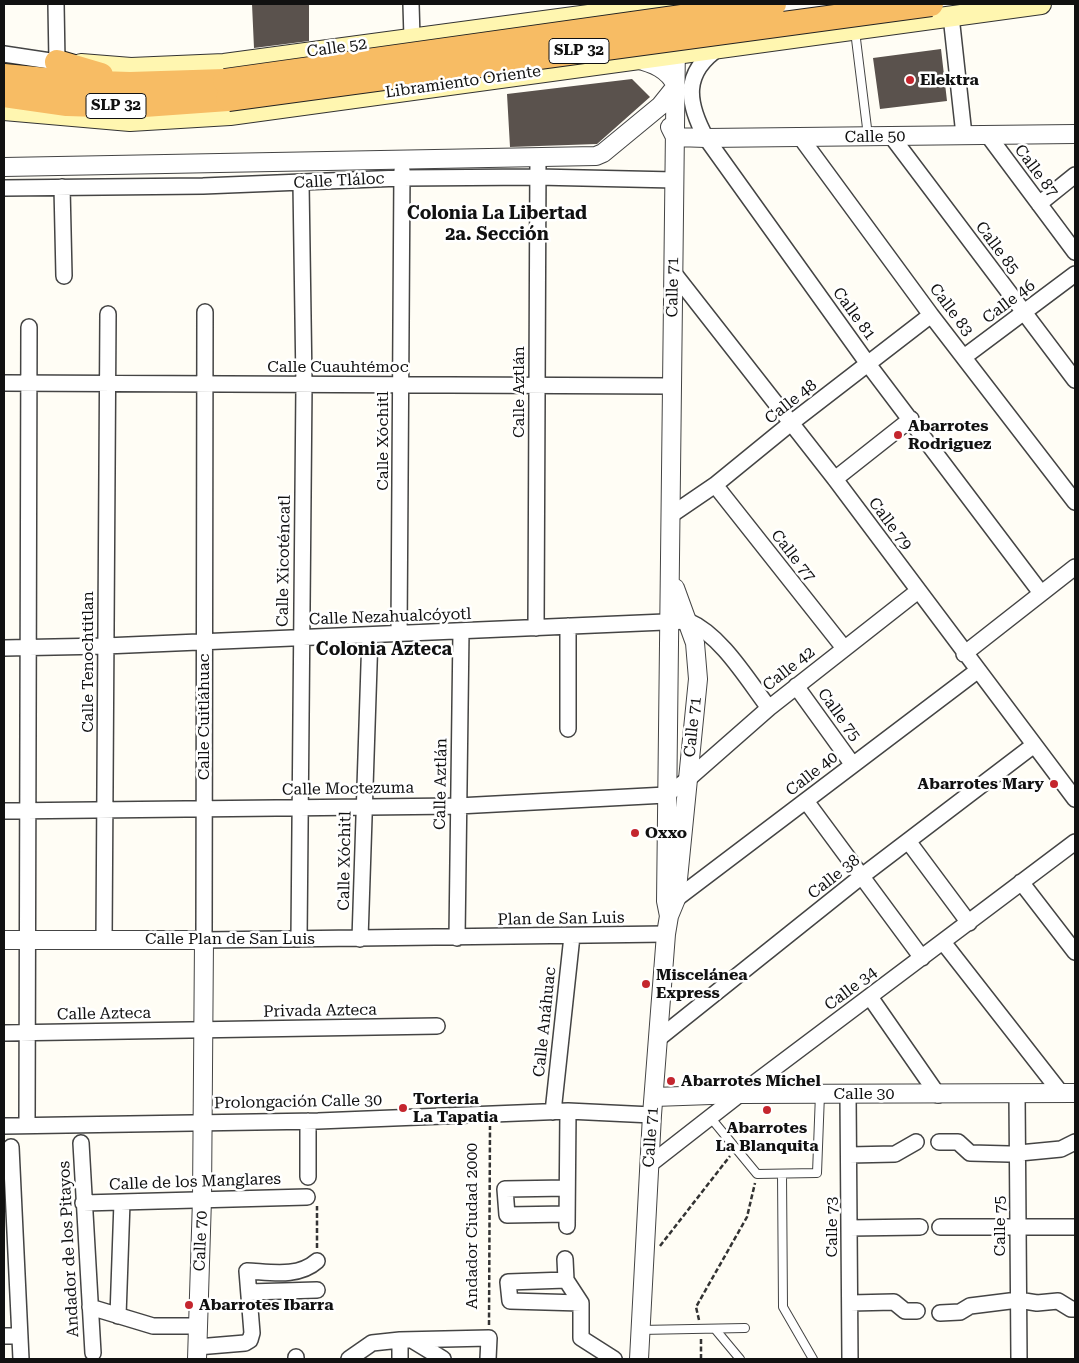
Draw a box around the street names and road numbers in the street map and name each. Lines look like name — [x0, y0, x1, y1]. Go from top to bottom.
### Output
street label: Calle 52 — [306, 34, 368, 62]
road number: SLP 32 — [549, 38, 609, 64]
street label: Libramiento Oriente — [384, 62, 542, 102]
road number: SLP 32 — [86, 94, 146, 118]
street label: Calle 50 — [844, 127, 906, 147]
street label: Calle 87 — [1010, 141, 1062, 201]
street label: Calle Tláloc — [293, 169, 385, 193]
street label: Calle 85 — [971, 218, 1023, 278]
street label: Calle 71 — [663, 256, 683, 318]
street label: Calle 46 — [979, 276, 1039, 328]
street label: Calle 83 — [925, 280, 977, 340]
street label: Calle 81 — [828, 284, 880, 344]
street label: Calle Aztlán — [509, 346, 529, 438]
street label: Calle Cuauhtémoc — [267, 357, 409, 377]
street label: Calle 48 — [761, 376, 821, 428]
street label: Calle Xóchitl — [373, 391, 393, 491]
street label: Calle 79 — [864, 494, 916, 554]
street label: Calle Xicoténcatl — [273, 495, 295, 627]
street label: Calle 77 — [767, 526, 819, 586]
street label: Calle Tenochtitlan — [78, 591, 98, 733]
street label: Calle Nezahualcóyotl — [308, 605, 472, 629]
street label: Calle 42 — [759, 643, 819, 695]
street label: Calle Cuitláhuac — [194, 654, 214, 780]
street label: Calle 75 — [813, 685, 865, 745]
street label: Calle 71 — [680, 696, 706, 758]
street label: Calle Aztlán — [431, 738, 451, 830]
street label: Calle 40 — [782, 748, 842, 800]
street label: Calle Moctezuma — [282, 778, 414, 800]
street label: Calle Xóchitl — [335, 811, 355, 911]
street label: Calle 38 — [804, 851, 864, 903]
street label: Plan de San Luis — [497, 908, 625, 930]
street label: Calle Plan de San Luis — [145, 929, 315, 949]
street label: Calle 34 — [821, 963, 881, 1015]
street label: Calle Anáhuac — [530, 966, 560, 1078]
street label: Privada Azteca — [263, 1000, 377, 1022]
street label: Calle Azteca — [57, 1004, 151, 1024]
street label: Calle 30 — [834, 1084, 894, 1104]
street label: Prolongación Calle 30 — [214, 1091, 382, 1113]
street label: Calle 71 — [639, 1106, 663, 1168]
street label: Andador Ciudad 2000 — [462, 1143, 482, 1309]
street label: Andador de los Pitayos — [55, 1160, 83, 1338]
street label: Calle de los Manglares — [109, 1169, 281, 1195]
street label: Calle 75 — [990, 1196, 1010, 1256]
street label: Calle 73 — [822, 1197, 842, 1257]
street label: Calle 70 — [190, 1210, 212, 1272]

